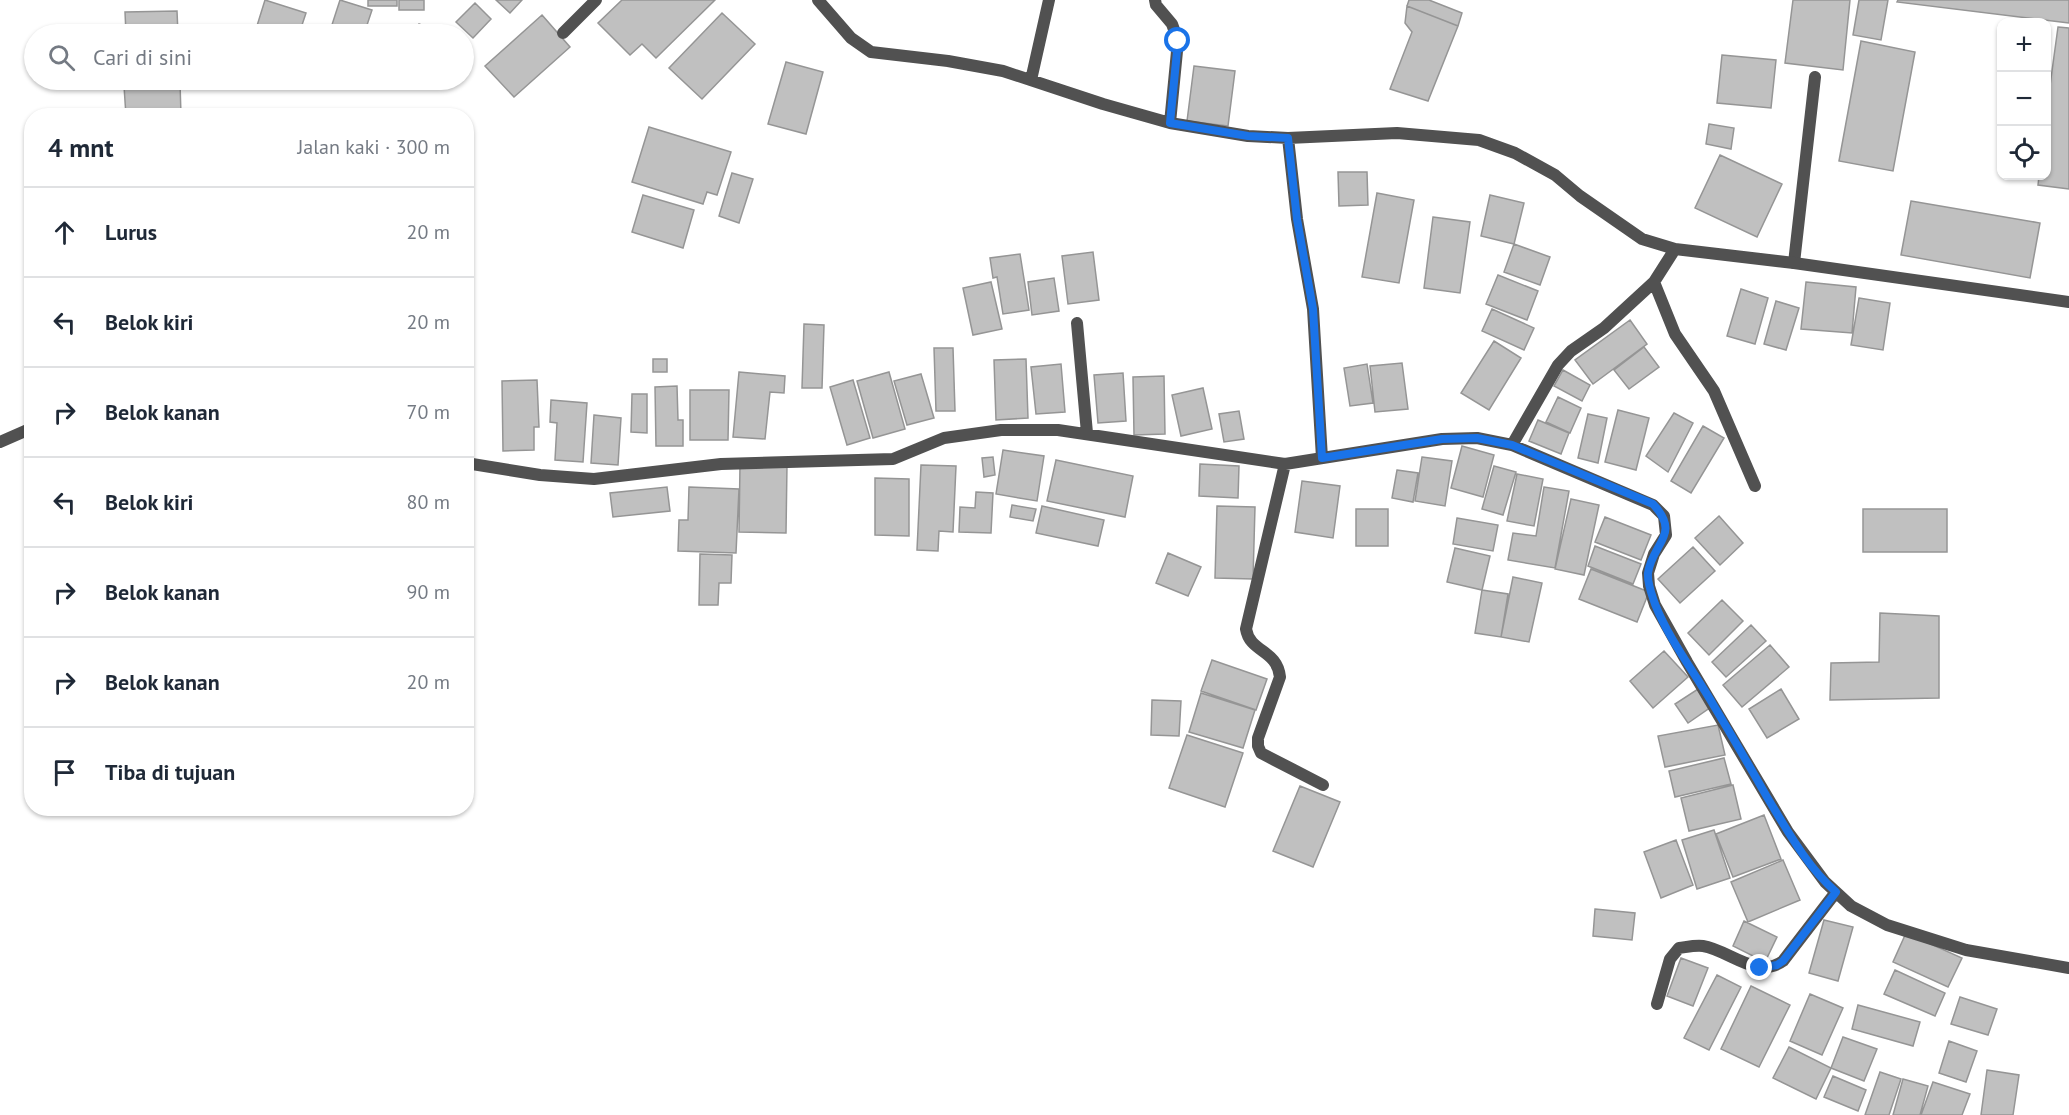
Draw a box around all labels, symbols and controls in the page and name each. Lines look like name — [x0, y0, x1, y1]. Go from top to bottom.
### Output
map controls — [1997, 18, 2051, 180]
button: + — [1997, 18, 2051, 72]
search box — [24, 24, 474, 90]
route start — [1164, 27, 1190, 53]
icon: search — [45, 41, 78, 74]
text: Cari di sini — [93, 43, 192, 71]
button: − — [1997, 72, 2051, 126]
button: locate — [1997, 126, 2051, 180]
text: 4 mnt — [48, 131, 114, 164]
text: Jalan kaki · 300 m — [297, 134, 450, 160]
icon: ahead — [48, 216, 81, 249]
text: Lurus — [105, 218, 157, 246]
text: 20 m — [407, 219, 450, 245]
icon: left — [48, 306, 81, 339]
text: Belok kiri — [105, 308, 194, 336]
text: 20 m — [407, 309, 450, 335]
icon: right — [48, 396, 81, 429]
text: Belok kanan — [105, 398, 220, 426]
text: 70 m — [407, 399, 450, 425]
icon: left — [48, 486, 81, 519]
text: Belok kiri — [105, 488, 194, 516]
text: 80 m — [407, 489, 450, 515]
icon: right — [48, 576, 81, 609]
text: Belok kanan — [105, 578, 220, 606]
text: 90 m — [407, 579, 450, 605]
icon: right — [48, 666, 81, 699]
text: Belok kanan — [105, 668, 220, 696]
text: 20 m — [407, 669, 450, 695]
icon: arrive — [48, 756, 81, 789]
text: Tiba di tujuan — [105, 758, 235, 786]
route end — [1746, 954, 1772, 980]

